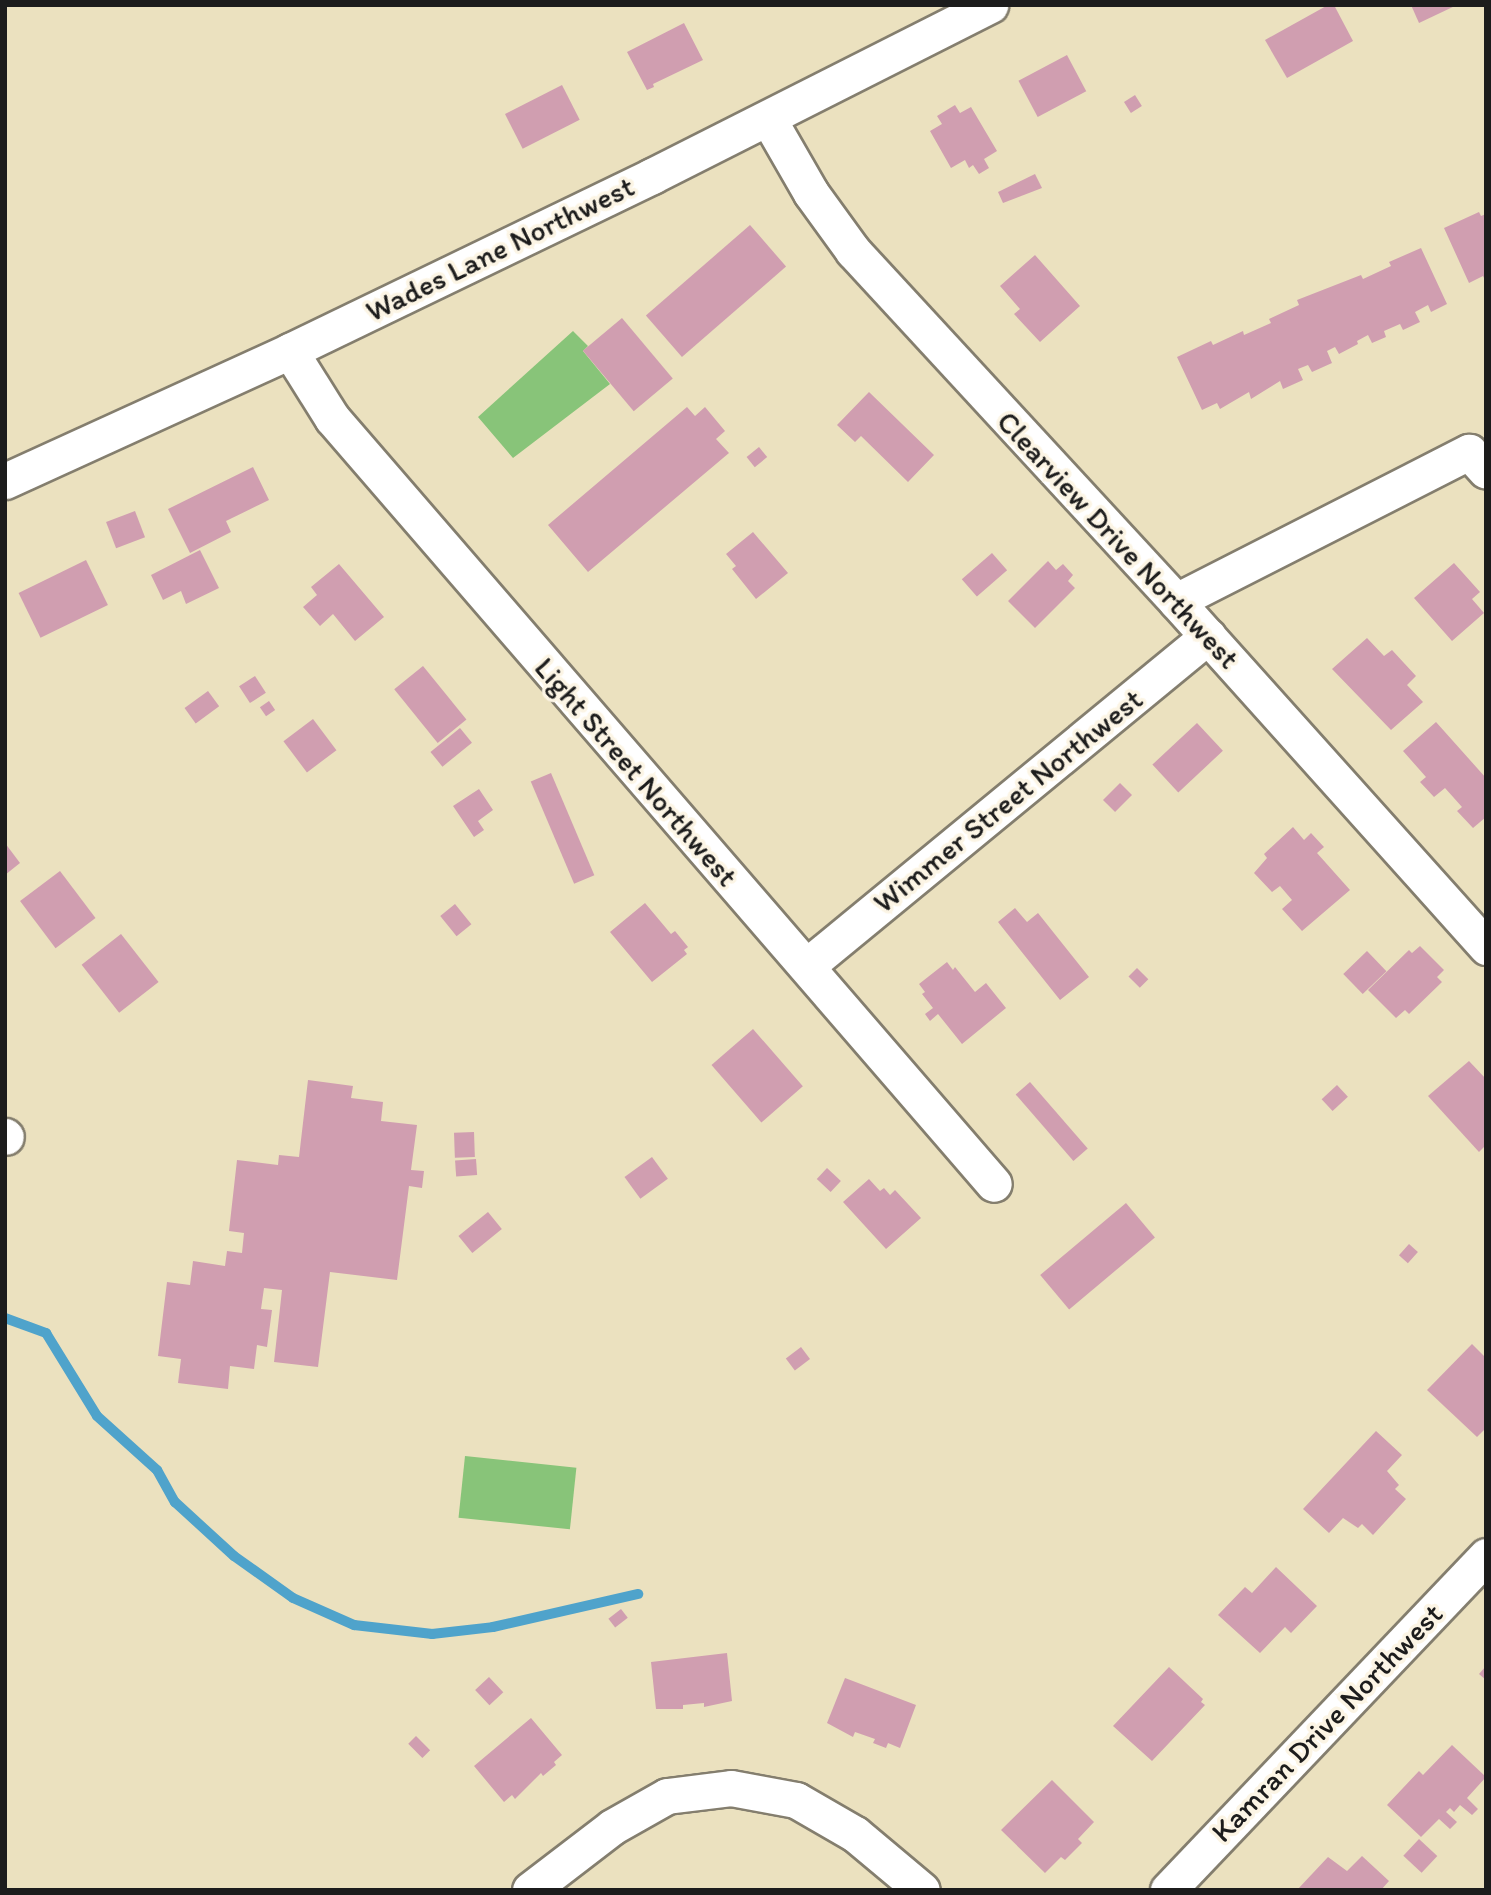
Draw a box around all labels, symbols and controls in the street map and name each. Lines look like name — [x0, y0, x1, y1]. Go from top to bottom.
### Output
street label: Wades Lane Northwest — [360, 168, 640, 330]
street label: Clearview Drive Northwest — [989, 404, 1247, 676]
street label: Light Street Northwest — [527, 650, 745, 894]
street label: Wimmer Street Northwest — [866, 681, 1150, 921]
street label: Kamran Drive Northwest — [1204, 1596, 1450, 1850]

